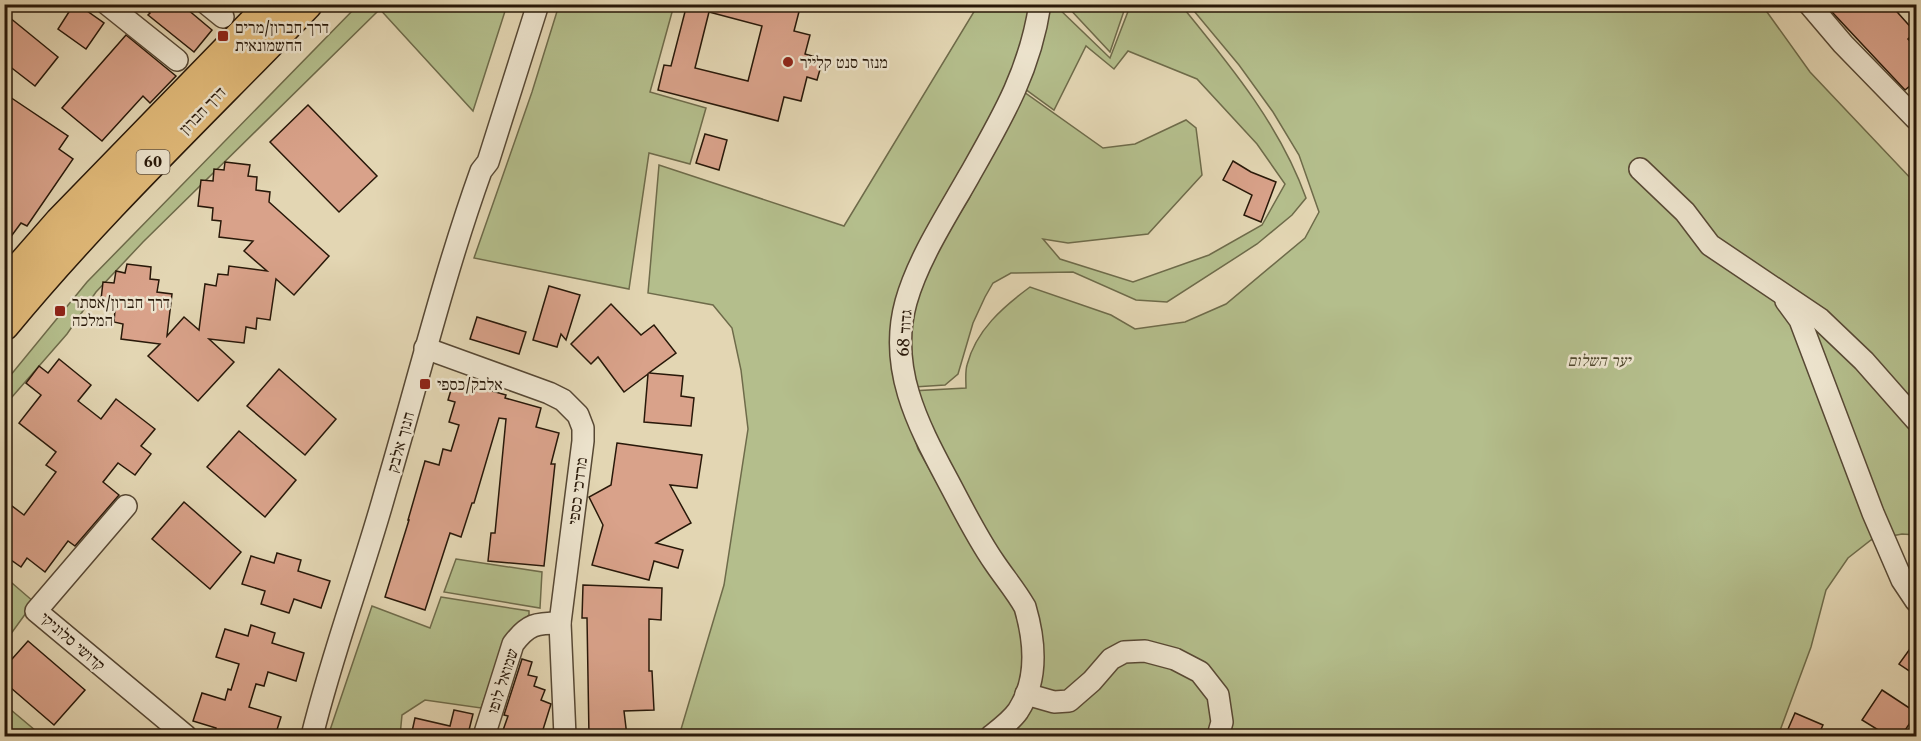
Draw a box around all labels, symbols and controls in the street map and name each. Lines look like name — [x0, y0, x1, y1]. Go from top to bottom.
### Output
place label: דרך חברון/מרים החשמונאית — [235, 17, 329, 55]
marker: דרך חברון/מרים החשמונאית — [216, 29, 230, 43]
place label: מנזר סנט קלייר — [800, 52, 888, 72]
marker: מנזר סנט קלייר — [781, 55, 795, 69]
street label: דרך חברון — [174, 82, 230, 138]
road number: 60 — [136, 150, 170, 174]
place label: דרך חברון/אסתר המלכה — [72, 292, 170, 330]
marker: דרך חברון/אסתר המלכה — [53, 304, 67, 318]
street label: גדוד 68 — [892, 309, 916, 357]
park label: יער השלום — [1568, 350, 1632, 370]
place label: אלבק/כספי — [437, 374, 503, 394]
marker: אלבק/כספי — [418, 377, 432, 391]
street label: חנוך אלבק — [382, 409, 418, 475]
street label: מרדכי כספי — [563, 456, 591, 526]
street label: קדושי סלוניקי — [36, 607, 110, 675]
street label: שמואל לופו — [482, 645, 522, 716]

